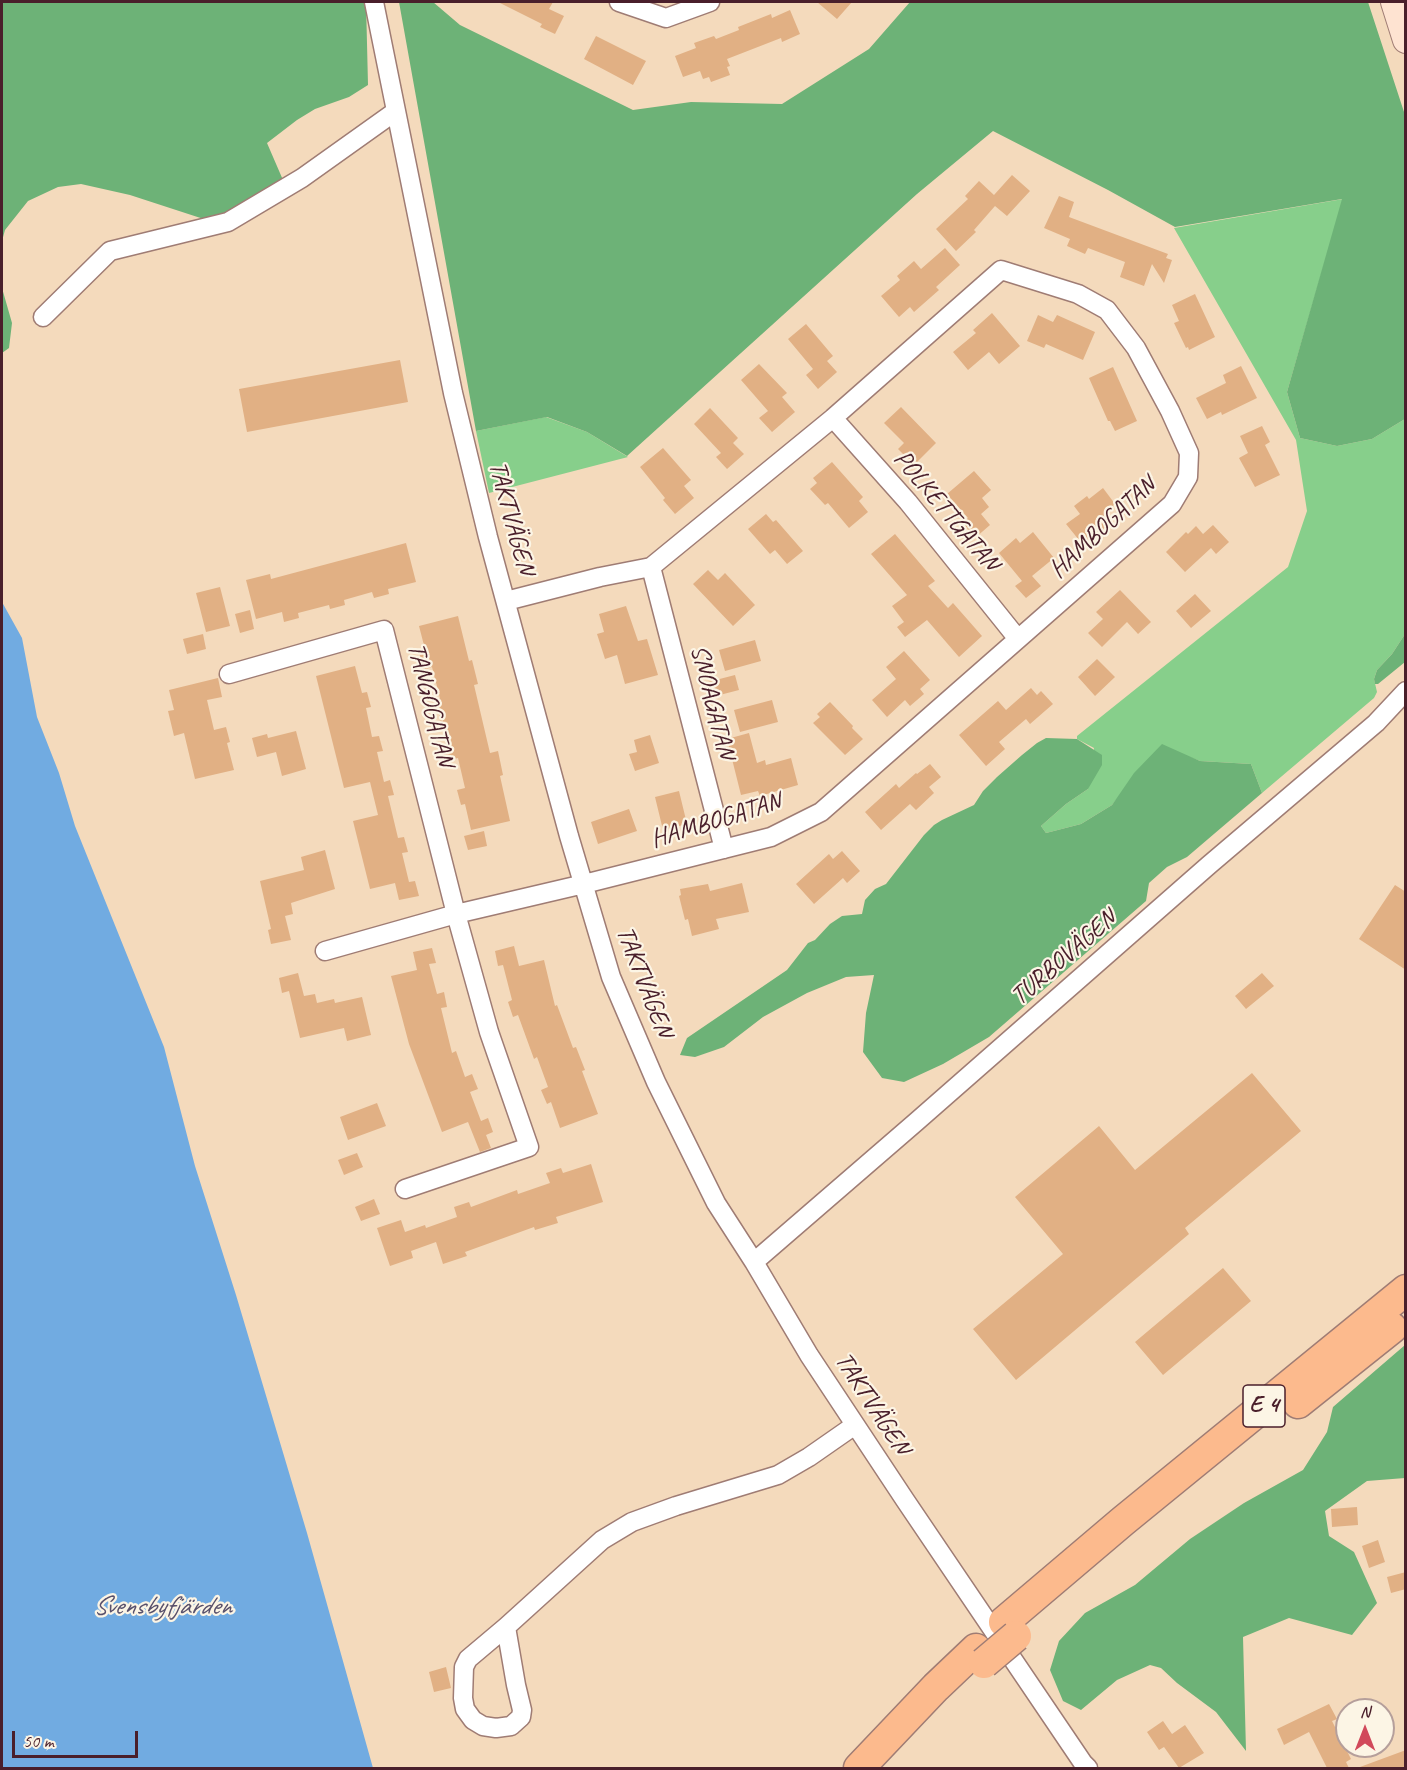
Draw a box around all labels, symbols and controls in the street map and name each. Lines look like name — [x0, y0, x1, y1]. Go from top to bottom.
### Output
street label: POLKETTGATAN — [886, 444, 1006, 578]
street label: TAKTVÄGEN — [481, 458, 541, 578]
street label: HAMBOGATAN — [1043, 471, 1163, 585]
street label: TANGOGATAN — [400, 640, 460, 770]
street label: SNOAGATAN — [683, 642, 741, 762]
street label: HAMBOGATAN — [647, 786, 785, 856]
street label: TURBOVÄGEN — [1005, 904, 1123, 1012]
street label: TAKTVÄGEN — [609, 922, 679, 1042]
street label: TAKTVÄGEN — [827, 1347, 917, 1461]
road number: E 4 — [1243, 1385, 1285, 1427]
water label: Svensbyfjärden — [93, 1591, 231, 1623]
north arrow — [1335, 1698, 1395, 1758]
text: N — [1360, 1702, 1370, 1722]
scale bar — [15, 1719, 141, 1757]
text: 50 m — [23, 1730, 54, 1752]

